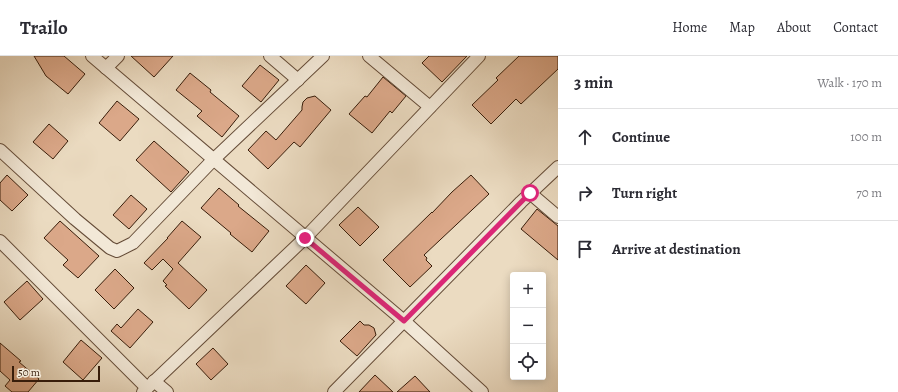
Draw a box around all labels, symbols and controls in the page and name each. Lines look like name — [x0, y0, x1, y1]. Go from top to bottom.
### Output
text: Trailo — [20, 15, 68, 41]
text: Home — [672, 18, 707, 37]
text: Map — [729, 18, 755, 37]
text: About — [777, 18, 811, 37]
text: Contact — [833, 18, 878, 37]
text: 3 min — [574, 71, 613, 94]
text: Walk · 170 m — [817, 74, 882, 91]
icon: ahead — [574, 126, 596, 148]
text: Continue — [612, 127, 670, 147]
text: 100 m — [850, 128, 882, 145]
icon: right — [574, 182, 596, 204]
text: Turn right — [612, 183, 677, 203]
route start — [521, 184, 539, 202]
text: 70 m — [856, 184, 882, 201]
route end — [296, 229, 314, 247]
icon: arrive — [574, 238, 596, 260]
text: Arrive at destination — [612, 239, 741, 259]
map controls — [510, 272, 546, 380]
button: + — [510, 272, 546, 308]
button: − — [510, 308, 546, 344]
button: locate — [510, 344, 546, 380]
scale bar — [12, 364, 100, 383]
text: 50 m — [18, 365, 40, 380]

